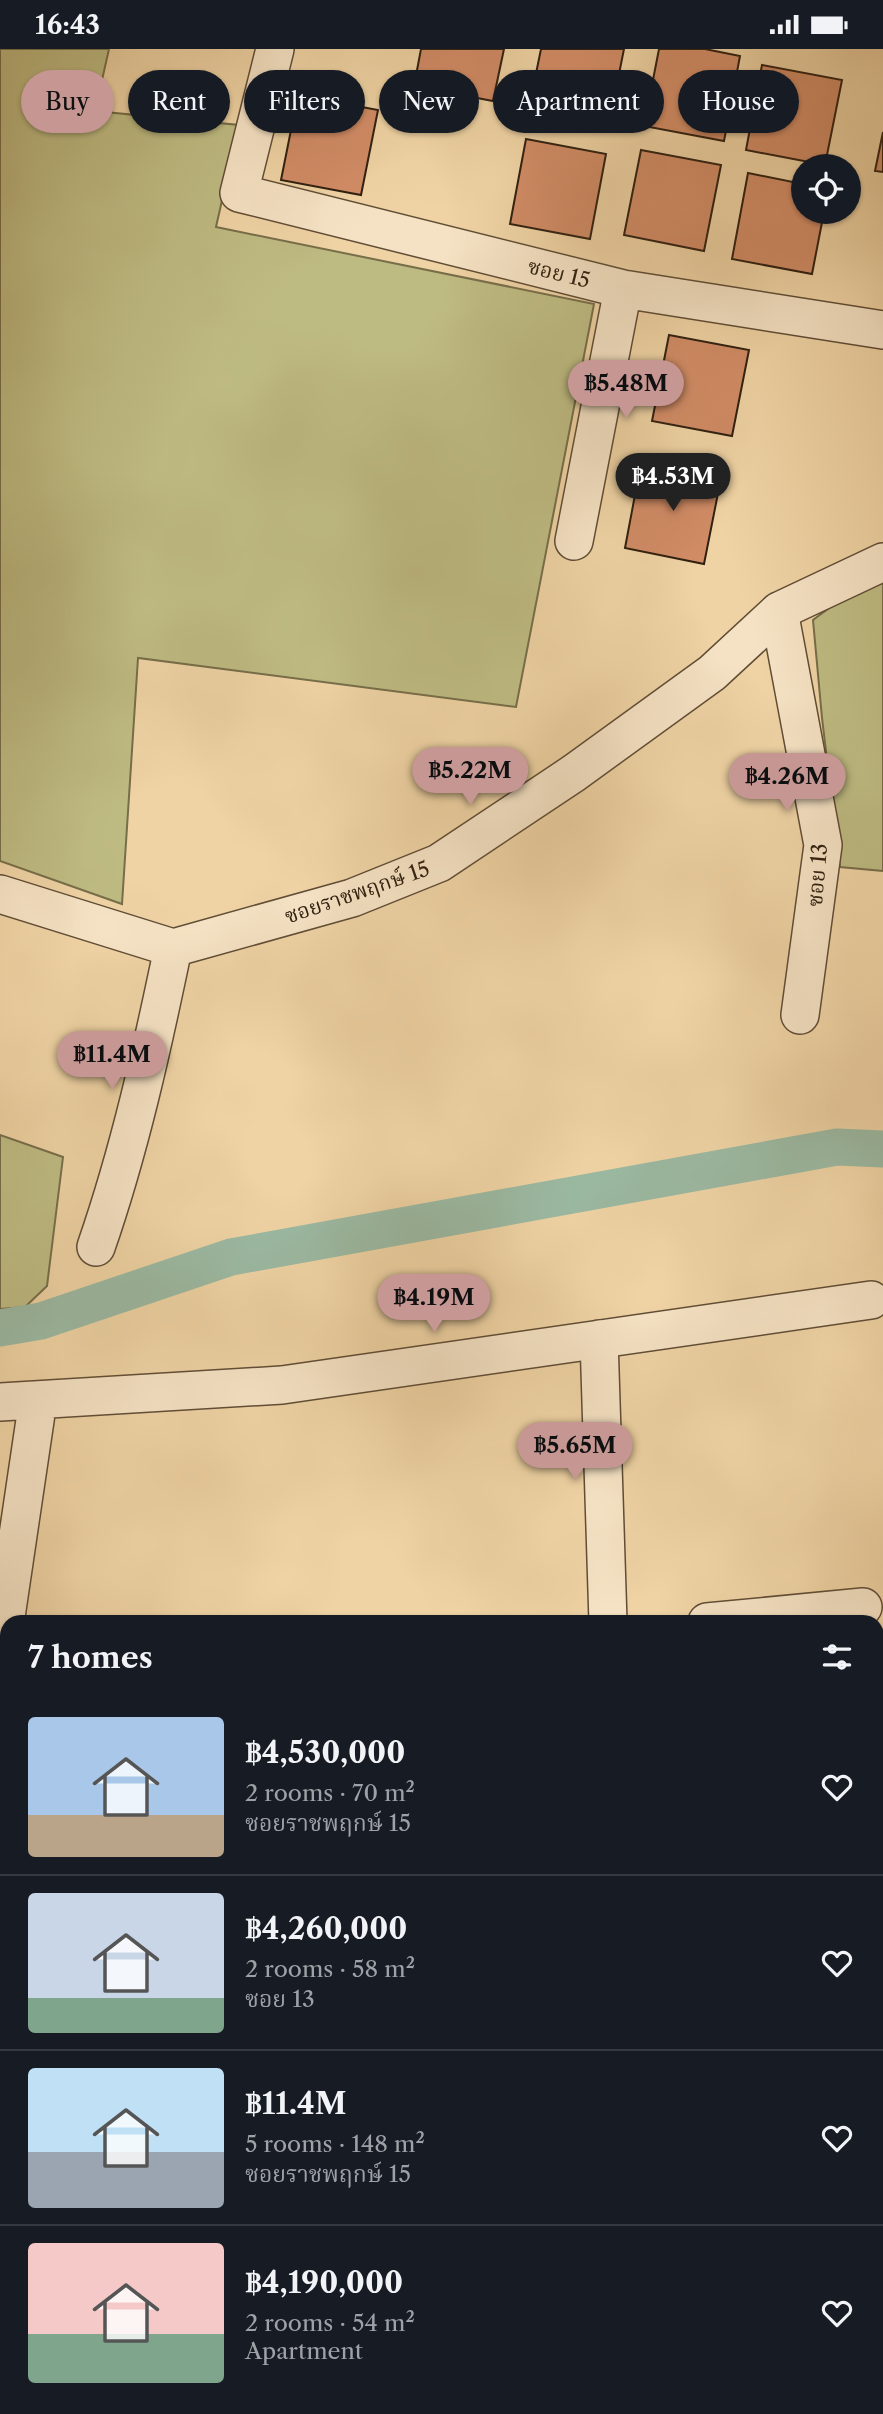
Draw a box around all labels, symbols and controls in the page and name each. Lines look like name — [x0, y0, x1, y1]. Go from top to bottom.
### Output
text: 16:43 — [35, 9, 100, 41]
chip: Buy — [21, 70, 114, 133]
chip: Rent — [128, 70, 230, 133]
chip: Filters — [244, 70, 365, 133]
chip: New — [379, 70, 479, 133]
chip: Apartment — [493, 70, 664, 133]
chip: House — [678, 70, 799, 133]
map controls — [791, 154, 861, 224]
button: locate — [791, 154, 861, 224]
street label: ซอย 15 — [525, 253, 593, 293]
pin: ฿5.48M — [569, 361, 683, 420]
text: ฿5.48M — [584, 369, 668, 397]
pin: ฿4.53M — [616, 454, 730, 513]
text: ฿4.53M — [632, 462, 714, 490]
pin: ฿5.22M — [413, 747, 527, 807]
pin: ฿4.26M — [730, 753, 844, 813]
text: ฿5.22M — [428, 756, 512, 784]
text: ฿4.26M — [745, 762, 829, 790]
street label: ซอย 13 — [802, 842, 832, 908]
street label: ซอยราชพฤกษ์ 15 — [281, 856, 433, 928]
pin: ฿11.4M — [55, 1031, 169, 1091]
text: ฿11.4M — [73, 1040, 151, 1068]
pin: ฿4.19M — [377, 1275, 491, 1334]
text: ฿4.19M — [393, 1283, 475, 1311]
pin: ฿5.65M — [518, 1423, 632, 1482]
text: ฿5.65M — [534, 1431, 616, 1459]
icon: filters — [818, 1638, 856, 1676]
text: 7 homes — [28, 1639, 153, 1676]
text: ฿4,530,000 — [245, 1734, 405, 1771]
icon: home — [84, 1745, 168, 1829]
icon: heart — [818, 1768, 856, 1806]
text: 2 rooms · 70 m² — [245, 1779, 415, 1807]
text: ซอยราชพฤกษ์ 15 — [245, 1809, 411, 1837]
text: ฿4,260,000 — [245, 1910, 407, 1947]
icon: home — [84, 1921, 168, 2005]
icon: heart — [818, 1944, 856, 1982]
text: 2 rooms · 58 m² — [245, 1955, 415, 1983]
text: ซอย 13 — [245, 1985, 315, 2013]
text: ฿11.4M — [245, 2085, 347, 2122]
icon: home — [84, 2096, 168, 2180]
icon: heart — [818, 2119, 856, 2157]
text: 5 rooms · 148 m² — [245, 2130, 425, 2158]
text: ซอยราชพฤกษ์ 15 — [245, 2160, 411, 2188]
text: ฿4,190,000 — [245, 2264, 403, 2301]
icon: home — [84, 2271, 168, 2355]
icon: heart — [818, 2294, 856, 2332]
text: 2 rooms · 54 m² — [245, 2309, 415, 2337]
text: Apartment — [245, 2337, 363, 2365]

